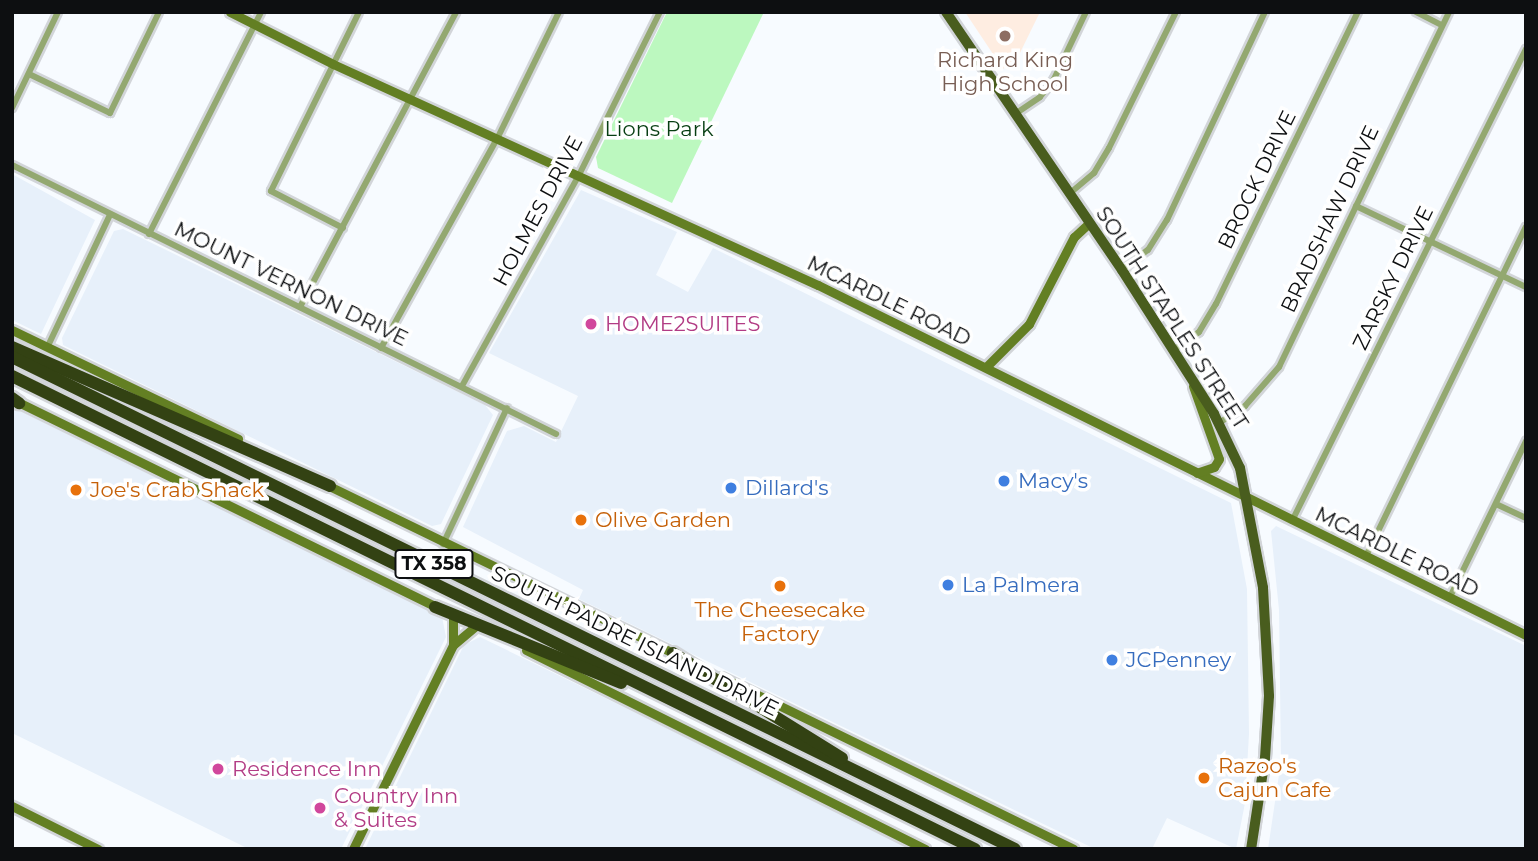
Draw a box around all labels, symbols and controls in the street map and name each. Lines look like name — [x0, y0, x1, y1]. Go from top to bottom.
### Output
marker: Richard King High School — [997, 28, 1013, 44]
place label: Richard King High School — [937, 47, 1073, 97]
street label: BROCK DRIVE — [1213, 107, 1301, 253]
park label: Lions Park — [604, 116, 714, 142]
street label: BRADSHAW DRIVE — [1276, 121, 1384, 317]
street label: HOLMES DRIVE — [488, 132, 588, 290]
street label: SOUTH STAPLES STREET — [1091, 202, 1253, 434]
street label: ZARSKY DRIVE — [1347, 202, 1439, 354]
street label: MOUNT VERNON DRIVE — [170, 216, 412, 352]
street label: MCARDLE ROAD — [803, 250, 975, 352]
place label: HOME2SUITES — [605, 311, 760, 337]
marker: HOME2SUITES — [583, 316, 599, 332]
place label: Macy's — [1018, 468, 1088, 494]
marker: Macy's — [996, 473, 1012, 489]
place label: Dillard's — [745, 475, 829, 501]
place label: Joe's Crab Shack — [90, 477, 264, 503]
marker: Dillard's — [723, 480, 739, 496]
marker: Joe's Crab Shack — [68, 482, 84, 498]
street label: MCARDLE ROAD — [1311, 501, 1483, 603]
place label: Olive Garden — [595, 507, 731, 533]
marker: Olive Garden — [573, 512, 589, 528]
road number: TX 358 — [394, 548, 474, 580]
street label: SOUTH PADRE ISLAND DRIVE — [487, 560, 783, 722]
place label: La Palmera — [962, 572, 1080, 598]
marker: La Palmera — [940, 577, 956, 593]
marker: The Cheesecake Factory — [772, 578, 788, 594]
place label: The Cheesecake Factory — [695, 597, 865, 647]
place label: JCPenney — [1126, 647, 1231, 673]
marker: JCPenney — [1104, 652, 1120, 668]
place label: Razoo's Cajun Cafe — [1218, 753, 1331, 803]
place label: Residence Inn — [232, 756, 381, 782]
marker: Residence Inn — [210, 761, 226, 777]
marker: Razoo's Cajun Cafe — [1196, 770, 1212, 786]
place label: Country Inn & Suites — [334, 783, 458, 833]
marker: Country Inn & Suites — [312, 800, 328, 816]

